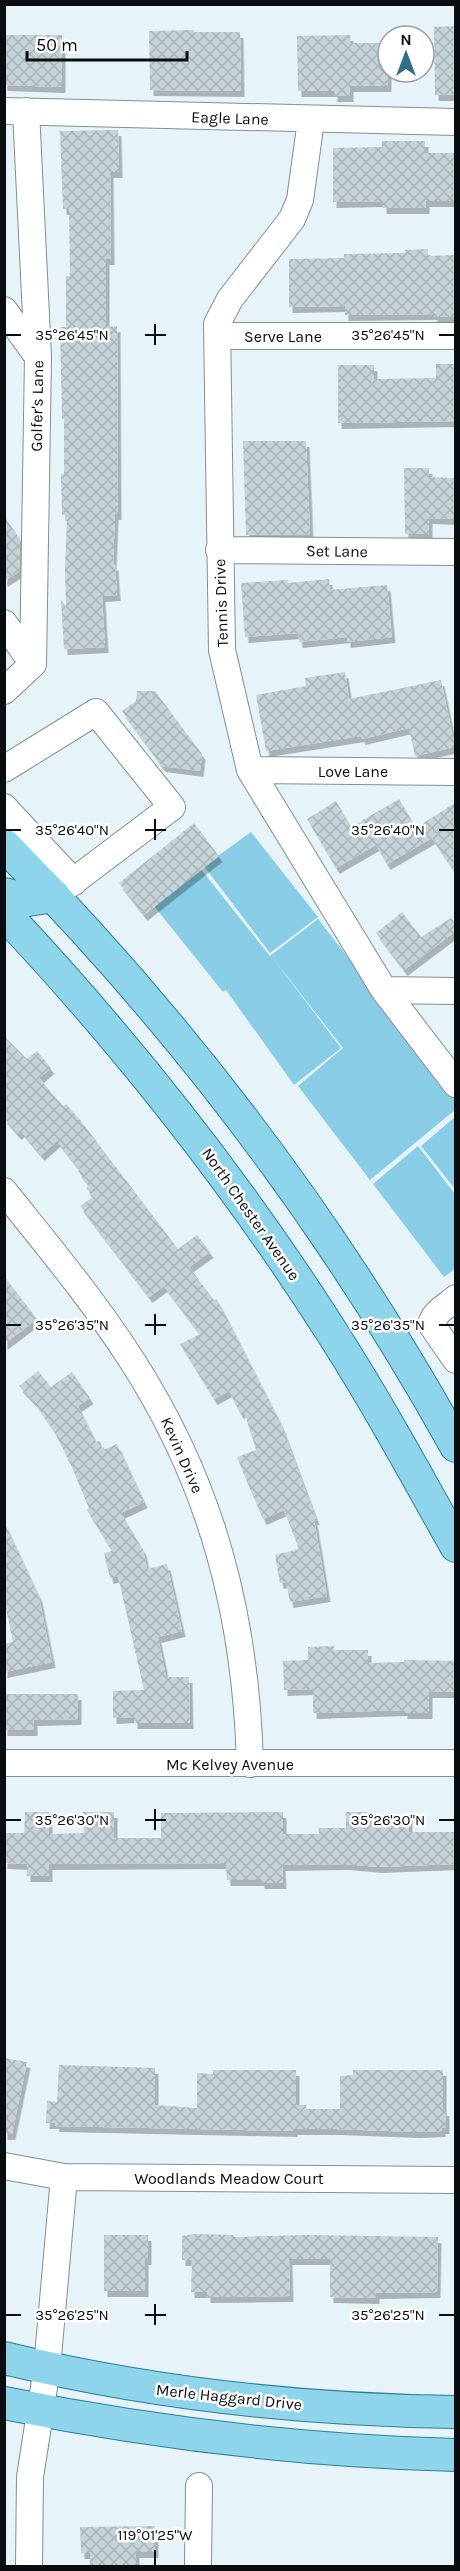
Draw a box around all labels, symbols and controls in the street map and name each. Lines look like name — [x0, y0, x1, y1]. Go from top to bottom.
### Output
scale bar — [27, 24, 188, 62]
north arrow — [376, 24, 436, 84]
text: N — [400, 30, 412, 49]
text: 50 m — [36, 34, 78, 56]
street label: Eagle Lane — [191, 107, 269, 129]
text: 35°26'45"N — [35, 326, 109, 344]
text: 35°26'45"N — [351, 326, 425, 344]
street label: Serve Lane — [244, 327, 322, 346]
street label: Golfer's Lane — [27, 360, 47, 452]
street label: Set Lane — [306, 541, 368, 561]
street label: Tennis Drive — [210, 558, 232, 648]
street label: Love Lane — [318, 762, 388, 781]
text: 35°26'40"N — [35, 821, 109, 839]
text: 35°26'40"N — [351, 821, 425, 839]
street label: North Chester Avenue — [198, 1144, 304, 1284]
text: 35°26'35"N — [35, 1316, 109, 1334]
text: 35°26'35"N — [351, 1316, 425, 1334]
street label: Kevin Drive — [157, 1414, 207, 1496]
street label: Mc Kelvey Avenue — [166, 1755, 294, 1774]
text: 35°26'30"N — [35, 1811, 109, 1829]
text: 35°26'30"N — [351, 1811, 425, 1829]
street label: Woodlands Meadow Court — [134, 2169, 324, 2188]
text: 35°26'25"N — [35, 2306, 109, 2324]
text: 35°26'25"N — [351, 2306, 425, 2324]
street label: Merle Haggard Drive — [155, 2380, 303, 2414]
text: 119°01'25"W — [118, 2526, 193, 2544]

